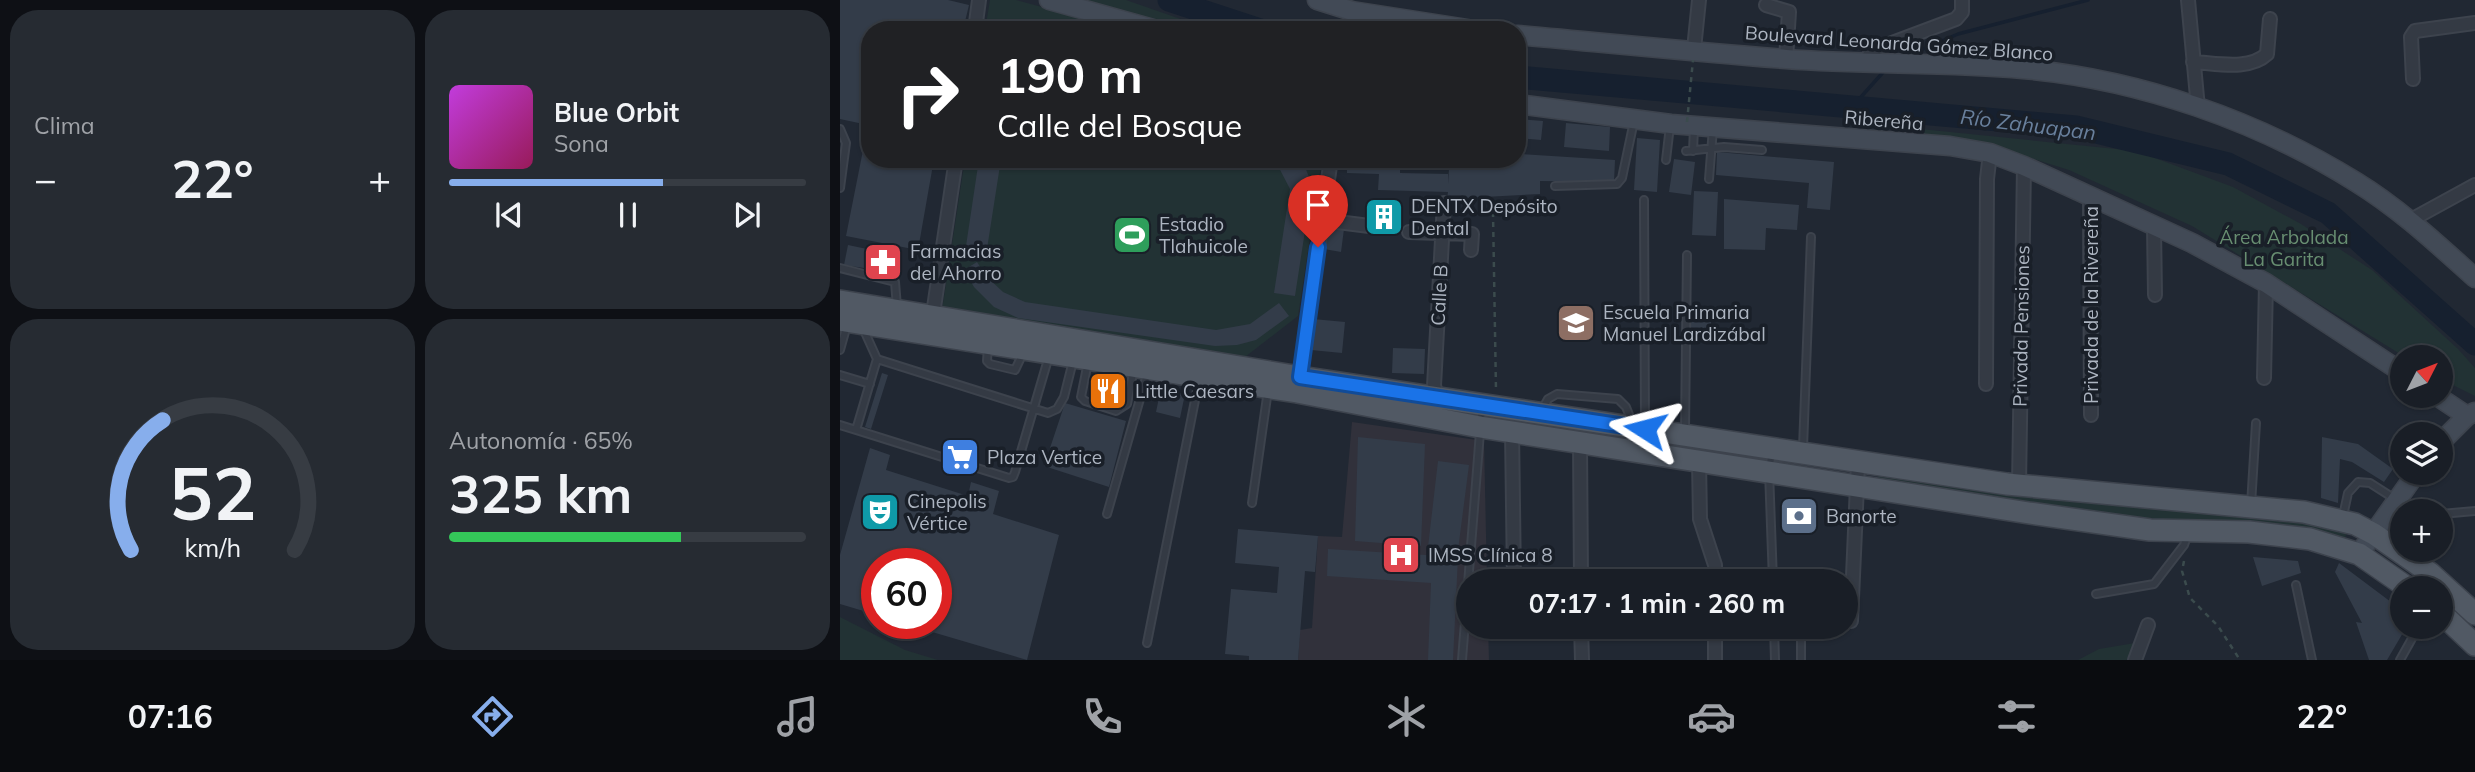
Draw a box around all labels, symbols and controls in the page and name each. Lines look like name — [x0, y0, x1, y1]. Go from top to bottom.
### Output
street label: Boulevard Leonarda Gómez Blanco — [1744, 20, 2054, 66]
text: 190 m — [997, 44, 1143, 105]
icon: right — [882, 49, 973, 140]
text: Blue Orbit — [554, 96, 679, 129]
water label: Río Zahuapan — [1959, 103, 2097, 145]
text: Calle del Bosque — [997, 105, 1242, 145]
street label: Ribereña — [1844, 105, 1924, 135]
text: Clima — [34, 111, 95, 140]
text: Sona — [554, 129, 609, 158]
text: 22° — [171, 146, 254, 211]
text: − — [34, 155, 57, 203]
text: + — [368, 155, 391, 203]
pin — [1288, 175, 1348, 247]
icon: arrive — [1299, 186, 1337, 224]
place label: DENTX Depósito Dental — [1411, 194, 1558, 240]
icon: previous — [490, 196, 528, 234]
icon: pause — [609, 196, 647, 234]
icon: next — [728, 196, 766, 234]
building icon: DENTX Depósito Dental — [1363, 196, 1405, 238]
street label: Privada de la Rivereña — [2079, 206, 2103, 404]
place label: Estadio Tlahuicole — [1159, 212, 1248, 258]
sports icon: Estadio Tlahuicole — [1111, 214, 1153, 256]
park label: Área Arbolada La Garita — [2219, 225, 2349, 271]
place label: Farmacias del Ahorro — [910, 239, 1002, 285]
pharmacy icon: Farmacias del Ahorro — [862, 241, 904, 283]
street label: Privada Pensiones — [2008, 245, 2034, 407]
street label: Calle B — [1425, 264, 1453, 326]
place label: Escuela Primaria Manuel Lardizábal — [1603, 300, 1766, 346]
school or university icon: Escuela Primaria Manuel Lardizábal — [1555, 302, 1597, 344]
north arrow — [2390, 345, 2454, 408]
map controls — [2390, 345, 2453, 639]
restaurant icon: Little Caesars — [1087, 370, 1129, 412]
place label: Little Caesars — [1135, 379, 1254, 403]
position arrow — [1608, 392, 1682, 466]
button: layers — [2390, 422, 2453, 485]
text: Autonomía · 65% — [449, 426, 633, 455]
supermarket icon: Plaza Vertice — [939, 436, 981, 478]
place label: Plaza Vertice — [987, 445, 1102, 469]
text: 52 — [169, 448, 256, 539]
text: 325 km — [449, 461, 632, 526]
place label: Cinepolis Vértice — [907, 489, 987, 535]
theatre icon: Cinepolis Vértice — [859, 491, 901, 533]
bank icon: Banorte — [1778, 495, 1820, 537]
button: + — [2390, 499, 2453, 562]
place label: Banorte — [1826, 504, 1897, 528]
text: km/h — [184, 532, 241, 563]
hospital icon: IMSS Clínica 8 — [1380, 534, 1422, 576]
place label: IMSS Clínica 8 — [1428, 543, 1553, 567]
speed limit sign: 60 — [861, 548, 952, 639]
button: − — [2390, 576, 2453, 639]
text: 07:17 · 1 min · 260 m — [1529, 587, 1785, 620]
icon: directions — [468, 692, 517, 741]
icon: music — [773, 692, 822, 741]
icon: phone — [1078, 692, 1127, 741]
icon: climate — [1382, 692, 1431, 741]
icon: car — [1687, 692, 1736, 741]
icon: filters — [1992, 692, 2041, 741]
text: 07:16 — [128, 696, 213, 736]
text: 22° — [2297, 696, 2347, 736]

